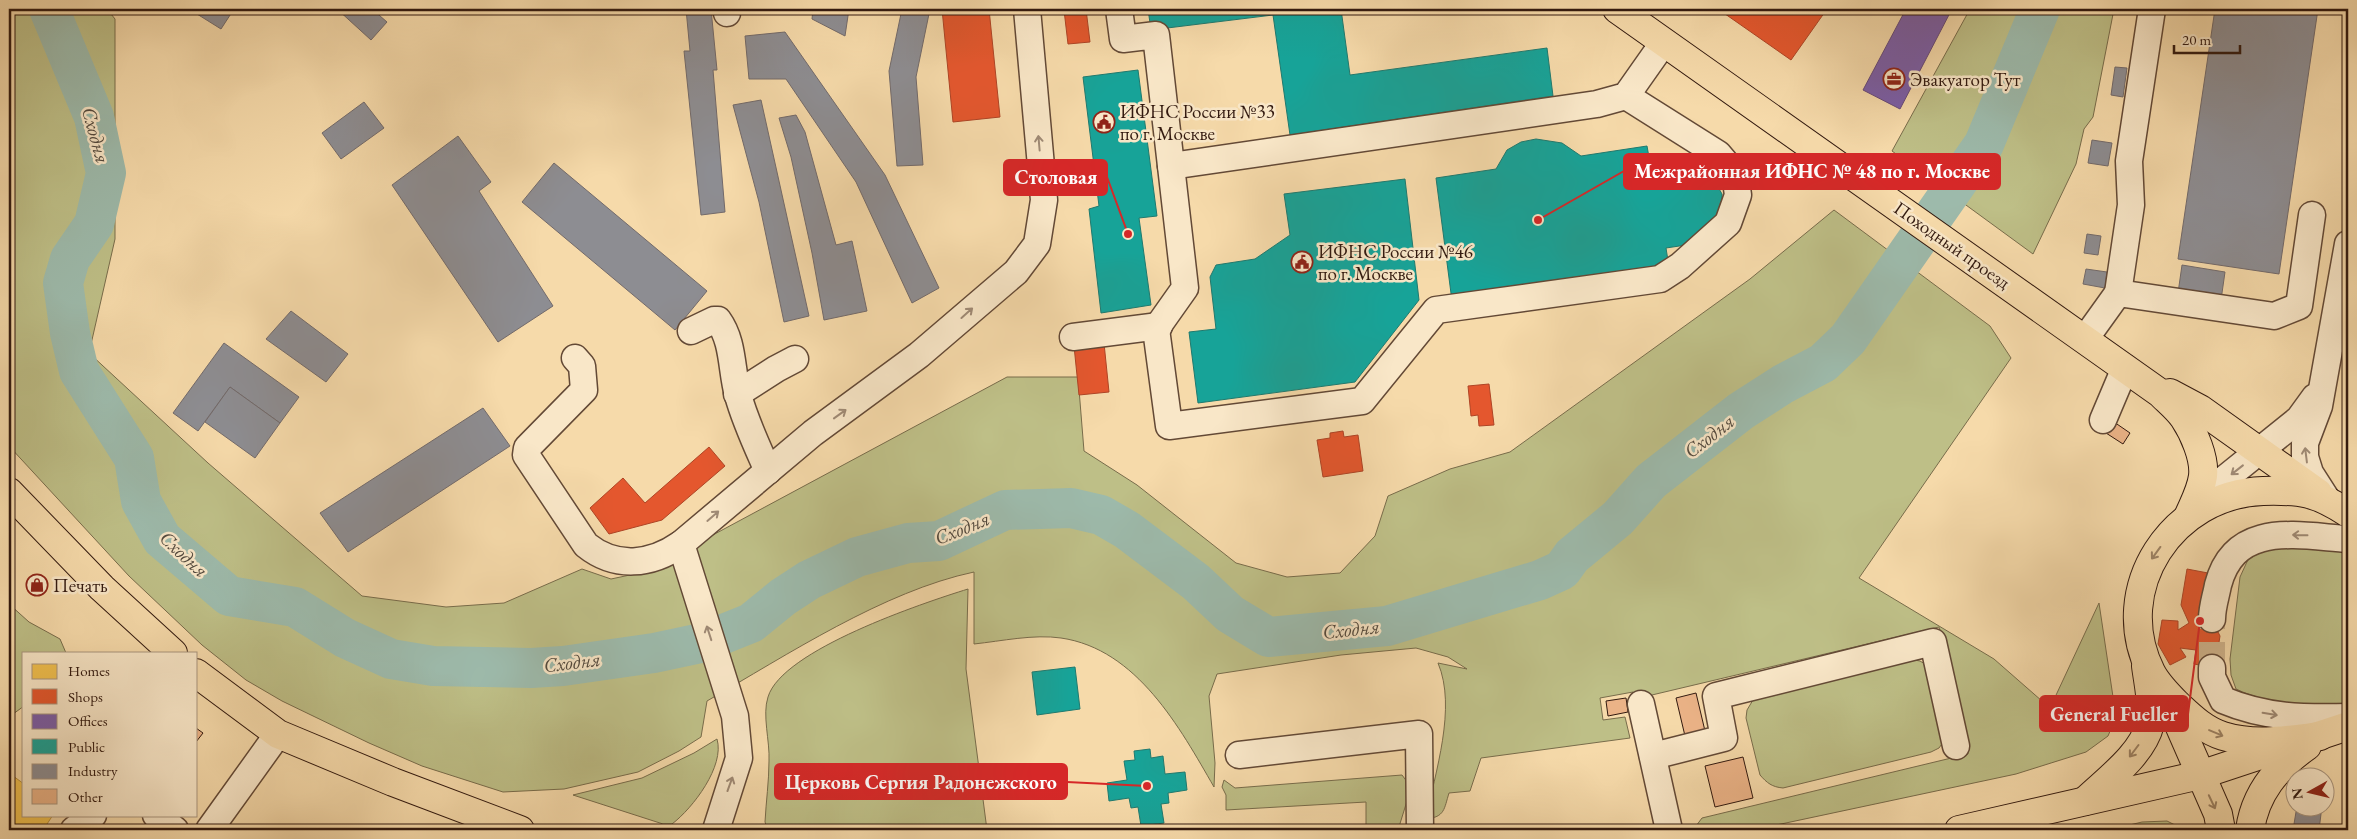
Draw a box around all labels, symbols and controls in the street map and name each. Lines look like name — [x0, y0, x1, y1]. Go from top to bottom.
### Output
scale bar — [2174, 22, 2241, 54]
text: 20 m — [2182, 30, 2211, 49]
office icon: Эвакуатор Тут — [1882, 67, 1906, 91]
place label: Эвакуатор Тут — [1910, 67, 2021, 92]
place label: ИФНС России №33 по г. Москве — [1120, 99, 1275, 146]
water label: Сходня — [76, 104, 116, 166]
public building icon: ИФНС России №33 по г. Москве — [1092, 110, 1116, 134]
one-way arrow — [1034, 135, 1044, 151]
callout: Межрайонная ИФНС № 48 по г. Москве — [1624, 154, 2000, 189]
text: Межрайонная ИФНС № 48 по г. Москве — [1634, 158, 1990, 184]
callout: Столовая — [1004, 160, 1107, 195]
text: Столовая — [1015, 164, 1098, 190]
street label: Походный проезд — [1889, 195, 2016, 295]
place label: ИФНС России №46 по г. Москве — [1318, 239, 1473, 286]
public building icon: ИФНС России №46 по г. Москве — [1290, 250, 1314, 274]
one-way arrow — [960, 307, 973, 319]
one-way arrow — [833, 408, 846, 419]
water label: Сходня — [1678, 408, 1740, 464]
one-way arrow — [2301, 447, 2311, 463]
one-way arrow — [2231, 464, 2244, 475]
water label: Сходня — [931, 505, 993, 551]
one-way arrow — [707, 510, 720, 522]
water label: Сходня — [154, 525, 214, 583]
one-way arrow — [2292, 530, 2308, 539]
one-way arrow — [2151, 546, 2162, 559]
shop icon: Печать — [25, 573, 49, 597]
place label: Печать — [53, 573, 108, 598]
water label: Сходня — [1321, 613, 1381, 645]
one-way arrow — [703, 625, 713, 641]
water label: Сходня — [542, 646, 602, 678]
legend — [22, 652, 198, 816]
text: Homes — [68, 661, 110, 680]
text: Shops — [68, 687, 103, 706]
callout: General Fueller — [2040, 696, 2188, 731]
text: General Fueller — [2050, 701, 2178, 727]
one-way arrow — [2261, 709, 2277, 719]
text: Offices — [68, 711, 108, 730]
one-way arrow — [2208, 728, 2223, 738]
text: Public — [68, 737, 105, 756]
one-way arrow — [2129, 744, 2140, 757]
text: Industry — [68, 761, 118, 780]
callout: Церковь Сергия Радонежского — [775, 764, 1067, 799]
north arrow — [2284, 766, 2334, 816]
text: Церковь Сергия Радонежского — [785, 769, 1057, 795]
one-way arrow — [726, 777, 735, 792]
text: N — [2287, 786, 2307, 801]
text: Other — [68, 787, 103, 806]
one-way arrow — [2208, 794, 2217, 809]

